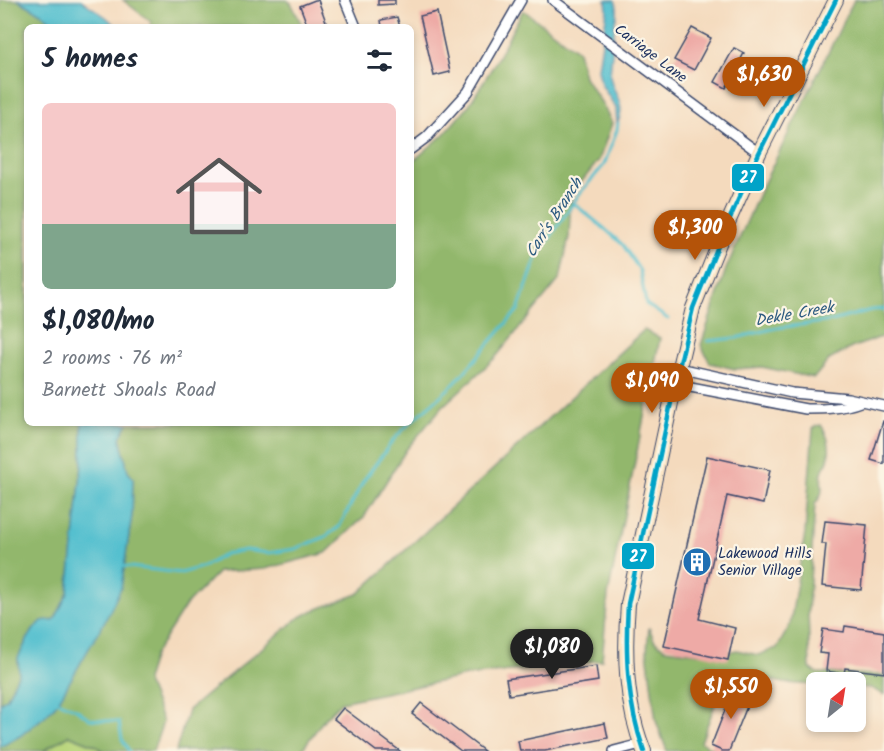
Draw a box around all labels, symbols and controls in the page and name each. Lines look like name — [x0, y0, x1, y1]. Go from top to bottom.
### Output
street label: Carriage Lane — [609, 18, 692, 90]
text: 5 homes — [42, 39, 138, 81]
icon: filters — [363, 44, 396, 77]
pin: $1,630 — [715, 57, 813, 108]
text: $1,630 — [736, 60, 792, 92]
icon: home — [165, 142, 273, 250]
line badge: 27 — [731, 163, 765, 192]
text: 27 — [740, 166, 757, 191]
water label: Carr's Branch — [519, 172, 590, 263]
pin: $1,300 — [646, 210, 744, 261]
text: $1,300 — [668, 213, 722, 245]
water label: Dekle Creek — [753, 295, 838, 334]
text: $1,080/mo — [42, 301, 155, 343]
text: 2 rooms · 76 m² — [42, 343, 182, 375]
pin: $1,090 — [603, 363, 701, 414]
text: $1,090 — [625, 366, 679, 398]
text: Barnett Shoals Road — [42, 375, 215, 407]
line badge: 27 — [621, 542, 655, 570]
place label: Lakewood Hills Senior Village — [718, 542, 812, 583]
text: 27 — [630, 545, 647, 570]
building icon: Lakewood Hills Senior Village — [681, 546, 713, 578]
pin: $1,080 — [503, 629, 601, 680]
text: $1,080 — [524, 632, 580, 664]
pin: $1,550 — [682, 669, 780, 720]
text: $1,550 — [704, 672, 758, 704]
north arrow — [806, 672, 866, 732]
map controls — [806, 672, 866, 732]

